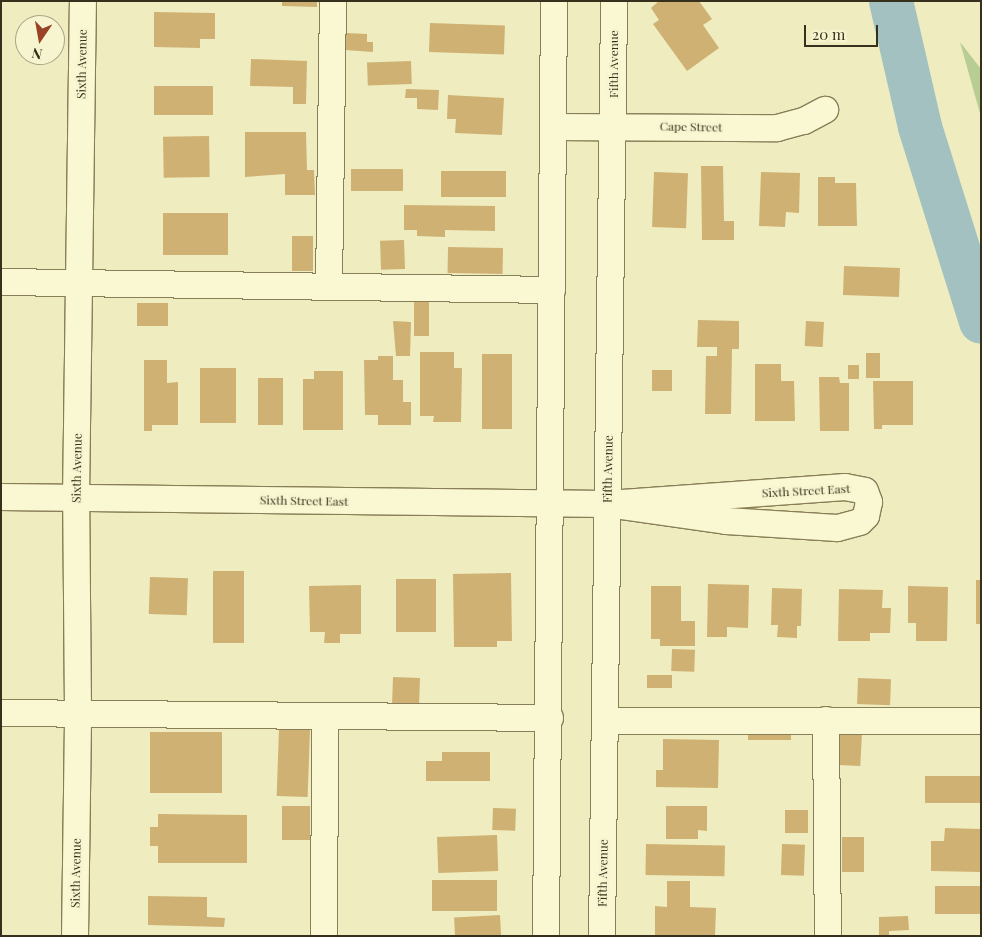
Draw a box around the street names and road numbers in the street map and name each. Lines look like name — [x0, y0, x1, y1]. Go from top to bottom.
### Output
street label: Sixth Avenue — [74, 29, 90, 99]
street label: Fifth Avenue — [607, 30, 621, 98]
street label: Cape Street — [660, 119, 722, 135]
street label: Sixth Avenue — [69, 433, 85, 503]
street label: Fifth Avenue — [600, 435, 616, 503]
street label: Sixth Street East — [761, 481, 851, 501]
street label: Sixth Street East — [260, 493, 348, 509]
street label: Sixth Avenue — [68, 838, 84, 908]
street label: Fifth Avenue — [595, 839, 611, 907]

